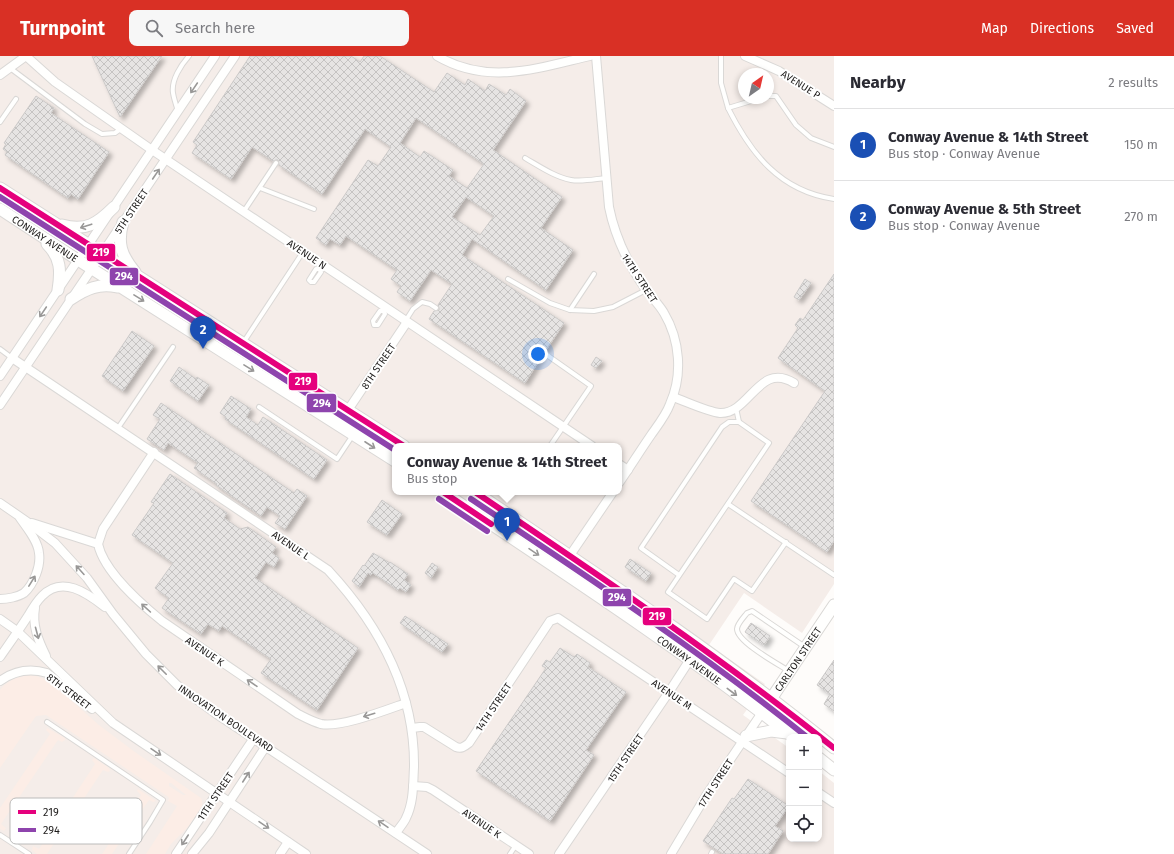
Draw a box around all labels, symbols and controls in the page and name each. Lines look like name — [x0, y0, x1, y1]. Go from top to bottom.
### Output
search box — [129, 10, 409, 46]
text: Turnpoint — [20, 17, 105, 40]
icon: search — [143, 17, 165, 39]
text: Search here — [175, 19, 255, 37]
text: Map — [981, 20, 1008, 37]
text: Directions — [1030, 20, 1094, 37]
text: Saved — [1116, 20, 1154, 37]
north arrow — [738, 68, 774, 104]
street label: AVENUE P — [779, 68, 822, 102]
text: Nearby — [850, 72, 905, 93]
text: 2 results — [1108, 75, 1158, 90]
one-way arrow — [190, 83, 198, 94]
text: Conway Avenue & 14th Street — [888, 128, 1089, 146]
text: 1 — [860, 137, 866, 152]
text: 150 m — [1124, 137, 1158, 152]
text: Bus stop · Conway Avenue — [888, 146, 1040, 161]
one-way arrow — [152, 169, 160, 180]
street label: 5TH STREET — [112, 186, 152, 236]
text: Conway Avenue & 5th Street — [888, 200, 1081, 218]
text: 2 — [860, 209, 866, 224]
text: 270 m — [1124, 209, 1158, 224]
street label: CONWAY AVENUE — [9, 214, 80, 265]
text: Bus stop · Conway Avenue — [888, 218, 1040, 233]
one-way arrow — [79, 223, 92, 230]
street label: AVENUE N — [285, 237, 328, 272]
line badge: 219 — [86, 243, 116, 262]
text: 219 — [93, 246, 109, 259]
street label: 14TH STREET — [619, 252, 660, 306]
line badge: 294 — [109, 267, 139, 286]
text: 294 — [115, 270, 133, 283]
one-way arrow — [133, 295, 145, 303]
one-way arrow — [39, 306, 47, 317]
pin: 2 — [190, 316, 216, 349]
street label: 8TH STREET — [359, 341, 399, 392]
your location — [528, 344, 548, 364]
one-way arrow — [243, 364, 255, 372]
line badge: 219 — [288, 372, 318, 391]
text: 219 — [295, 375, 311, 388]
line badge: 294 — [306, 393, 337, 413]
text: 294 — [313, 397, 331, 410]
one-way arrow — [364, 441, 375, 449]
popup — [392, 443, 622, 495]
text: Conway Avenue & 14th Street — [407, 453, 607, 471]
text: Bus stop — [407, 471, 458, 486]
pin: 1 — [494, 508, 520, 541]
street label: AVENUE L — [269, 529, 312, 563]
one-way arrow — [528, 548, 539, 556]
one-way arrow — [75, 565, 84, 575]
one-way arrow — [28, 576, 36, 587]
line badge: 294 — [602, 588, 632, 607]
text: 294 — [608, 591, 626, 604]
one-way arrow — [141, 603, 151, 612]
line badge: 219 — [642, 607, 672, 626]
text: 219 — [649, 610, 665, 623]
street label: CARLTON STREET — [773, 624, 825, 694]
one-way arrow — [33, 626, 41, 639]
street label: CONWAY AVENUE — [654, 633, 723, 688]
street label: AVENUE K — [183, 635, 226, 669]
one-way arrow — [157, 665, 167, 675]
street label: 8TH STREET — [44, 671, 94, 713]
street label: AVENUE M — [649, 677, 694, 713]
one-way arrow — [247, 679, 258, 687]
street label: 14TH STREET — [473, 680, 515, 734]
street label: INNOVATION BOULEVARD — [176, 682, 275, 755]
one-way arrow — [726, 687, 737, 696]
one-way arrow — [362, 712, 375, 719]
street label: 15TH STREET — [605, 731, 647, 785]
map controls — [786, 734, 822, 842]
button: + — [786, 734, 822, 770]
one-way arrow — [151, 748, 162, 756]
street label: 17TH STREET — [696, 756, 736, 810]
street label: 11TH STREET — [195, 770, 237, 823]
button: − — [786, 770, 822, 806]
one-way arrow — [242, 771, 250, 782]
legend — [10, 798, 142, 844]
text: 219 — [43, 806, 59, 819]
button: locate — [786, 806, 822, 842]
street label: AVENUE K — [460, 807, 503, 841]
one-way arrow — [378, 820, 389, 829]
one-way arrow — [258, 821, 269, 829]
text: 294 — [43, 824, 60, 837]
one-way arrow — [181, 834, 189, 845]

